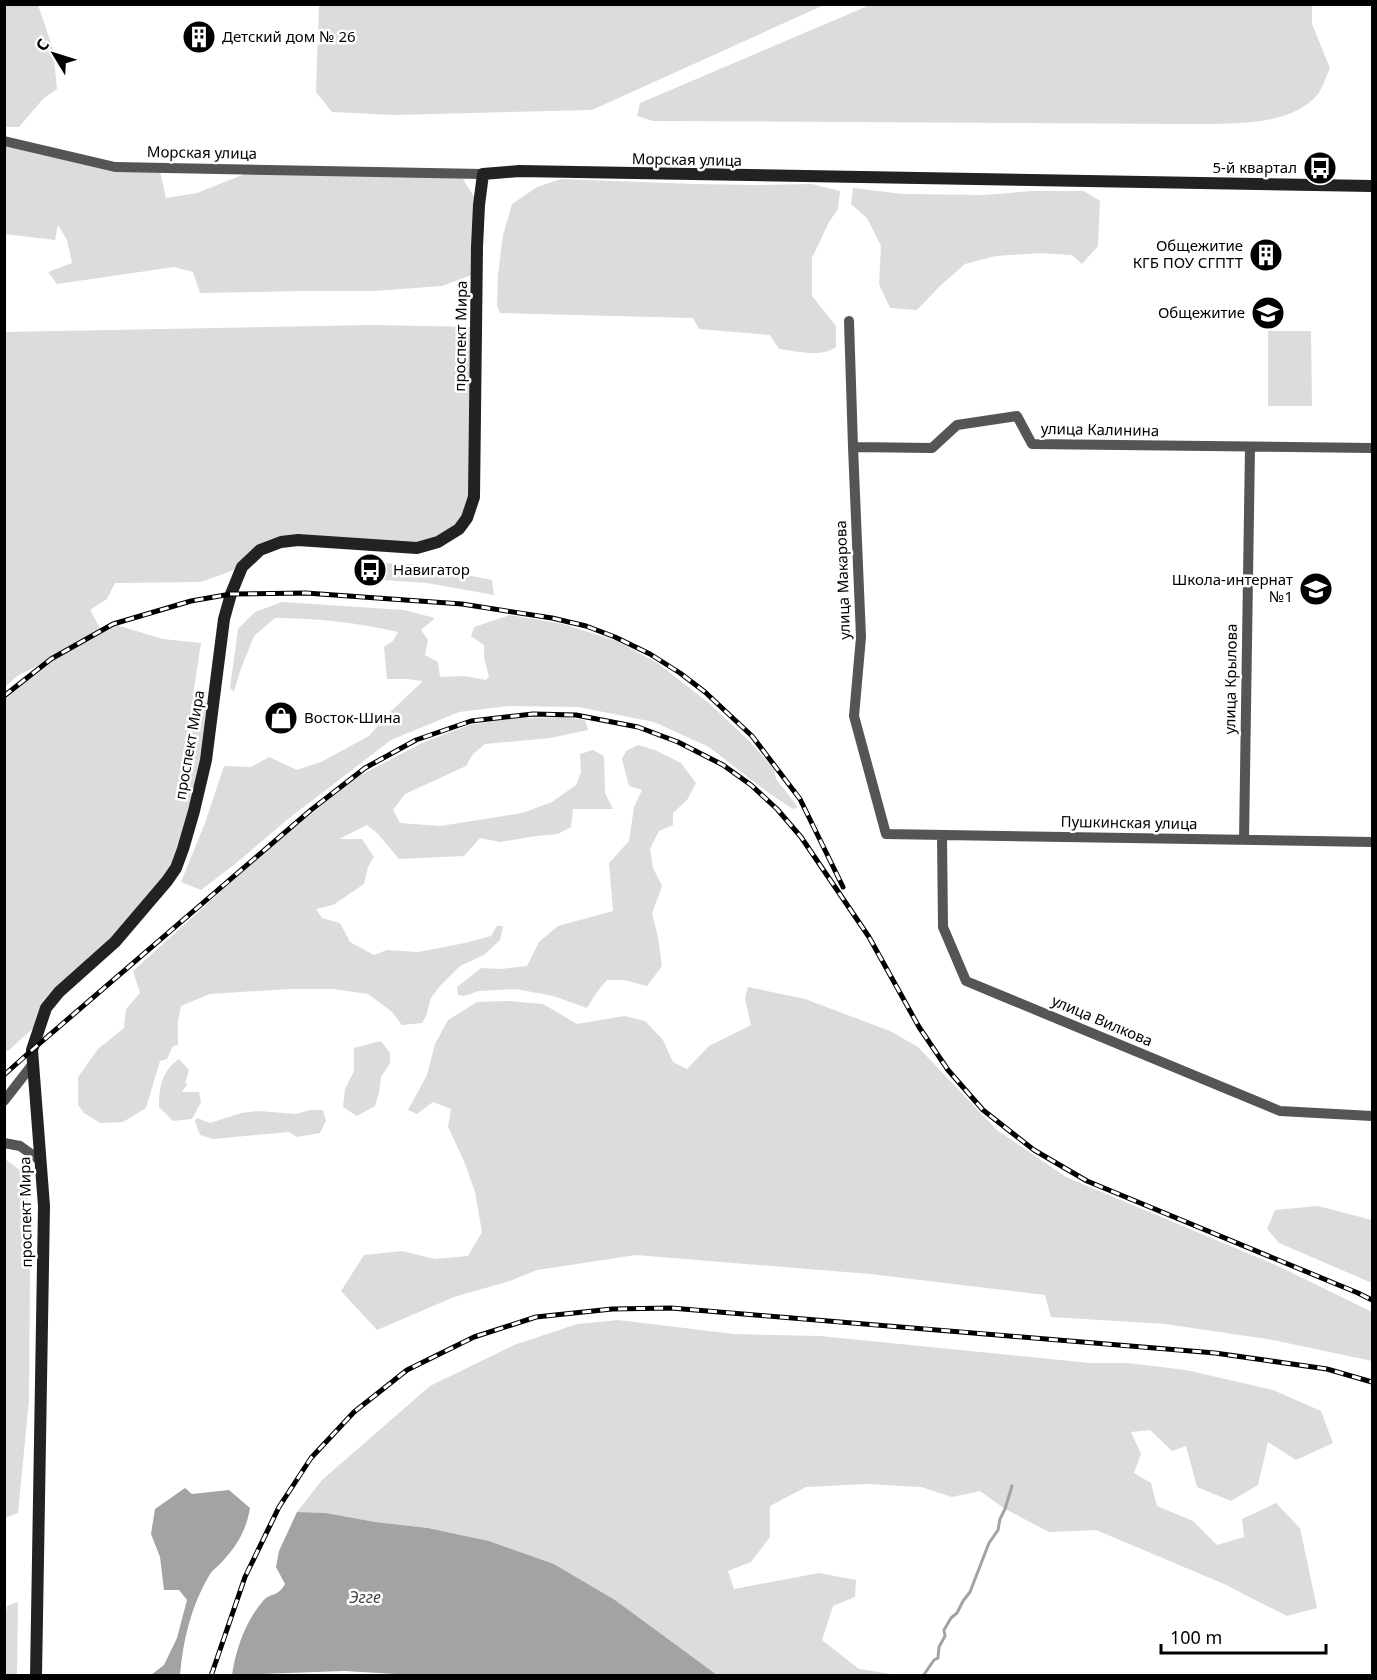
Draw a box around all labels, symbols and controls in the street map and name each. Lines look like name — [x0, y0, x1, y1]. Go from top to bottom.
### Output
building icon: Детский дом № 26 — [181, 19, 217, 55]
north arrow — [24, 24, 84, 84]
place label: Детский дом № 26 — [222, 26, 356, 46]
text: С — [30, 34, 54, 56]
street label: Морская улица — [147, 141, 257, 163]
street label: Морская улица — [632, 148, 742, 170]
bus stop icon: 5-й квартал — [1302, 150, 1338, 186]
place label: 5-й квартал — [1213, 157, 1297, 177]
place label: Общежитие КГБ ПОУ СГПТТ — [1133, 235, 1244, 272]
building icon: Общежитие КГБ ПОУ СГПТТ — [1248, 237, 1284, 273]
street label: проспект Мира — [449, 280, 471, 392]
school or university icon: Общежитие — [1250, 295, 1286, 331]
place label: Общежитие — [1158, 302, 1245, 322]
street label: улица Калинина — [1041, 418, 1159, 440]
street label: улица Макарова — [830, 520, 854, 640]
bus stop icon: Навигатор — [352, 552, 388, 588]
place label: Навигатор — [393, 559, 470, 579]
place label: Школа-интернат №1 — [1172, 569, 1293, 606]
school or university icon: Школа-интернат №1 — [1298, 571, 1334, 607]
street label: улица Крылова — [1219, 623, 1241, 735]
street label: проспект Мира — [170, 688, 209, 801]
shop icon: Восток-Шина — [263, 700, 299, 736]
place label: Восток-Шина — [304, 707, 401, 727]
street label: Пушкинская улица — [1060, 811, 1198, 833]
street label: улица Вилкова — [1049, 990, 1156, 1050]
street label: проспект Мира — [14, 1156, 36, 1268]
water label: Эгге — [349, 1586, 381, 1608]
scale bar — [1161, 1617, 1326, 1655]
text: 100 m — [1170, 1625, 1222, 1649]

